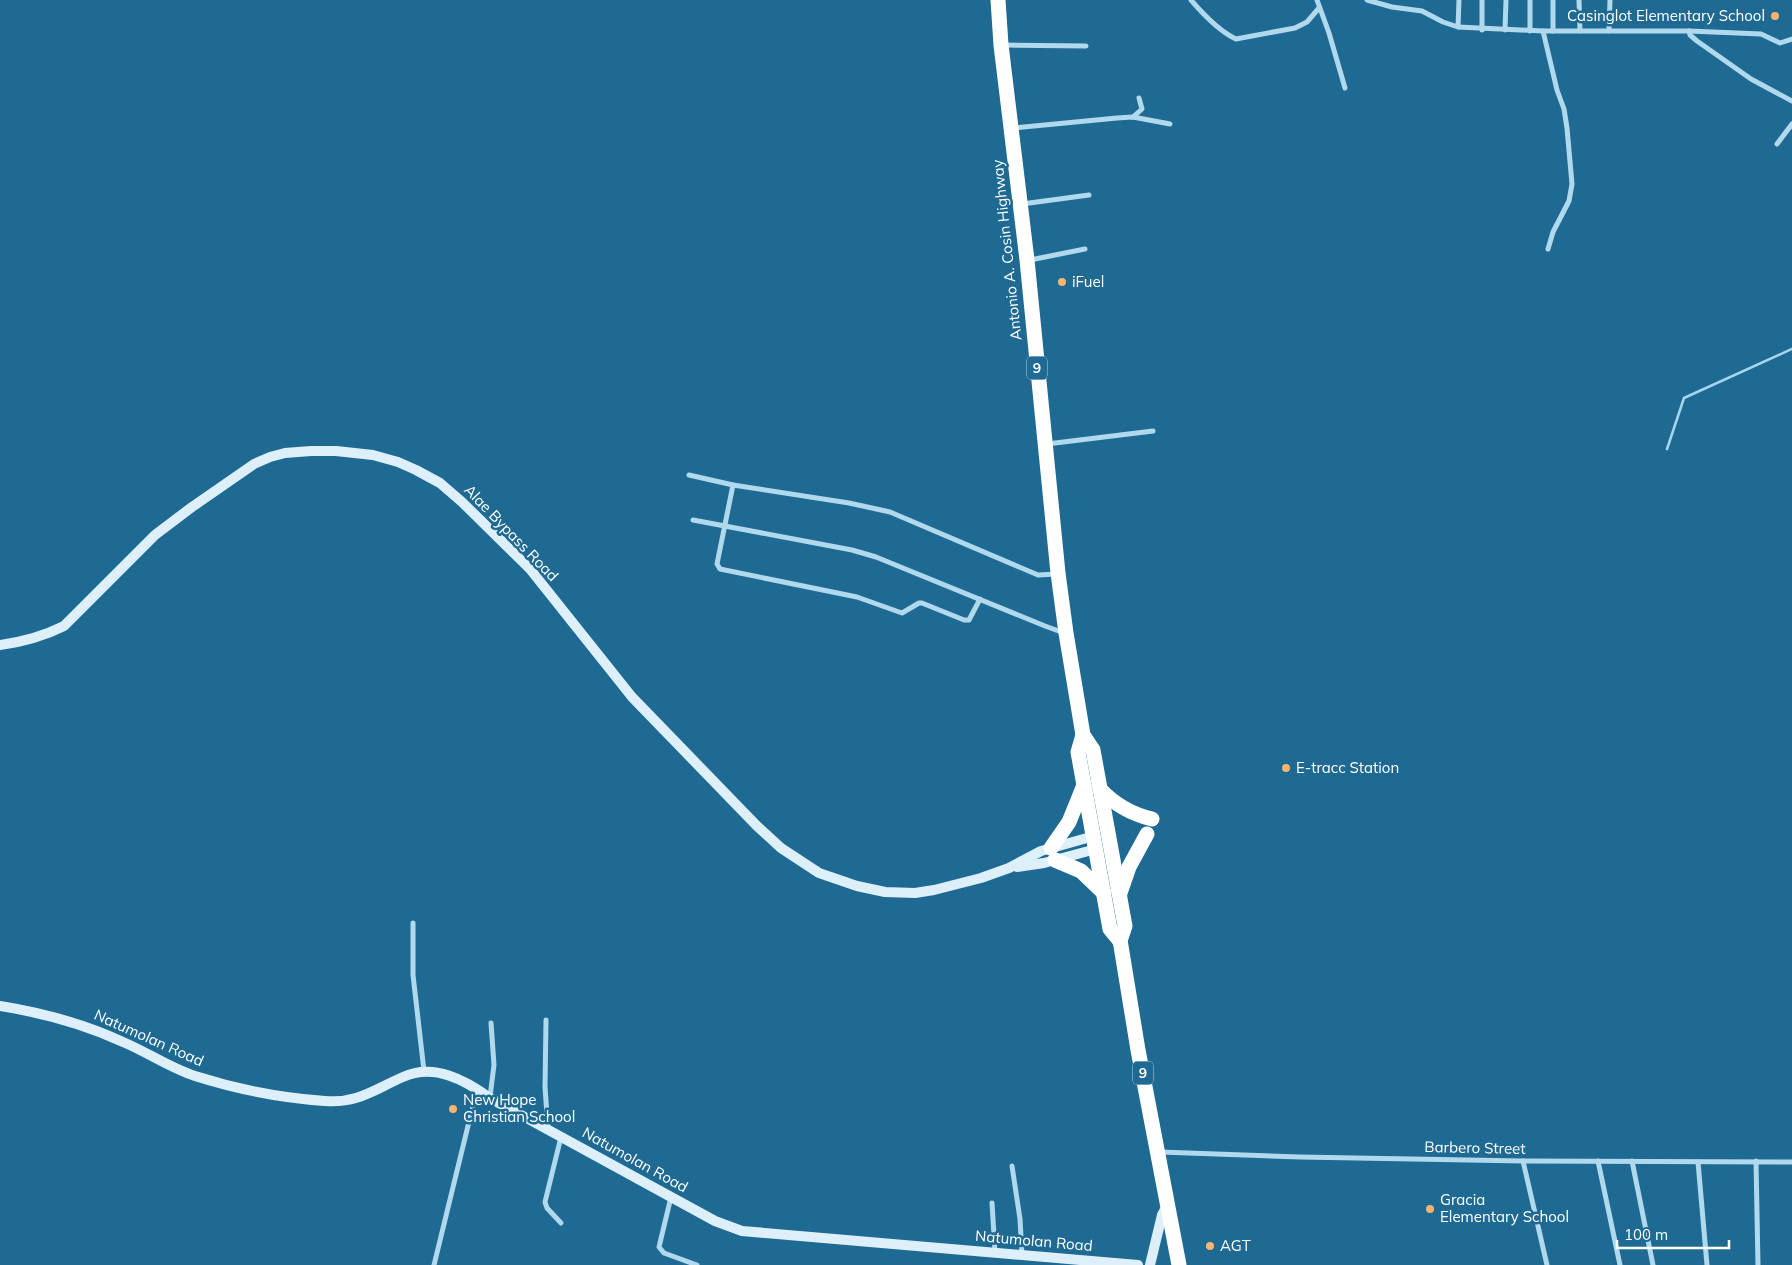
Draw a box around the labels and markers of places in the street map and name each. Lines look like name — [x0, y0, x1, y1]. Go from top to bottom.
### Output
place label: Casinglot Elementary School — [1567, 6, 1765, 25]
marker: Casinglot Elementary School — [1769, 10, 1781, 22]
place label: iFuel — [1072, 272, 1104, 291]
marker: iFuel — [1056, 276, 1068, 288]
place label: E-tracc Station — [1296, 758, 1399, 777]
marker: E-tracc Station — [1280, 762, 1292, 774]
place label: New Hope Christian School — [463, 1090, 575, 1126]
marker: New Hope Christian School — [447, 1103, 459, 1115]
place label: Gracia Elementary School — [1440, 1190, 1569, 1226]
marker: Gracia Elementary School — [1424, 1203, 1436, 1215]
place label: AGT — [1220, 1236, 1251, 1255]
marker: AGT — [1204, 1240, 1216, 1252]

